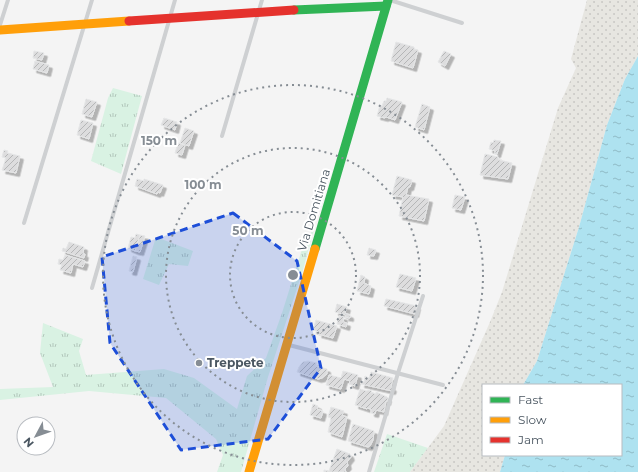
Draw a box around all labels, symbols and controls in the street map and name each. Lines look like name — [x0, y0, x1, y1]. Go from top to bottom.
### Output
text: 150 m — [141, 133, 177, 148]
street label: Via Domitiana — [294, 167, 333, 253]
text: 100 m — [185, 177, 221, 192]
text: 50 m — [232, 223, 264, 238]
centre of rings — [286, 268, 300, 282]
place label: Treppete — [207, 355, 264, 370]
marker: Treppete — [194, 358, 204, 368]
legend — [482, 384, 622, 456]
text: Fast — [518, 392, 543, 407]
text: Slow — [518, 412, 547, 427]
north arrow — [16, 416, 56, 456]
text: Jam — [517, 432, 544, 447]
text: N — [20, 435, 37, 451]

